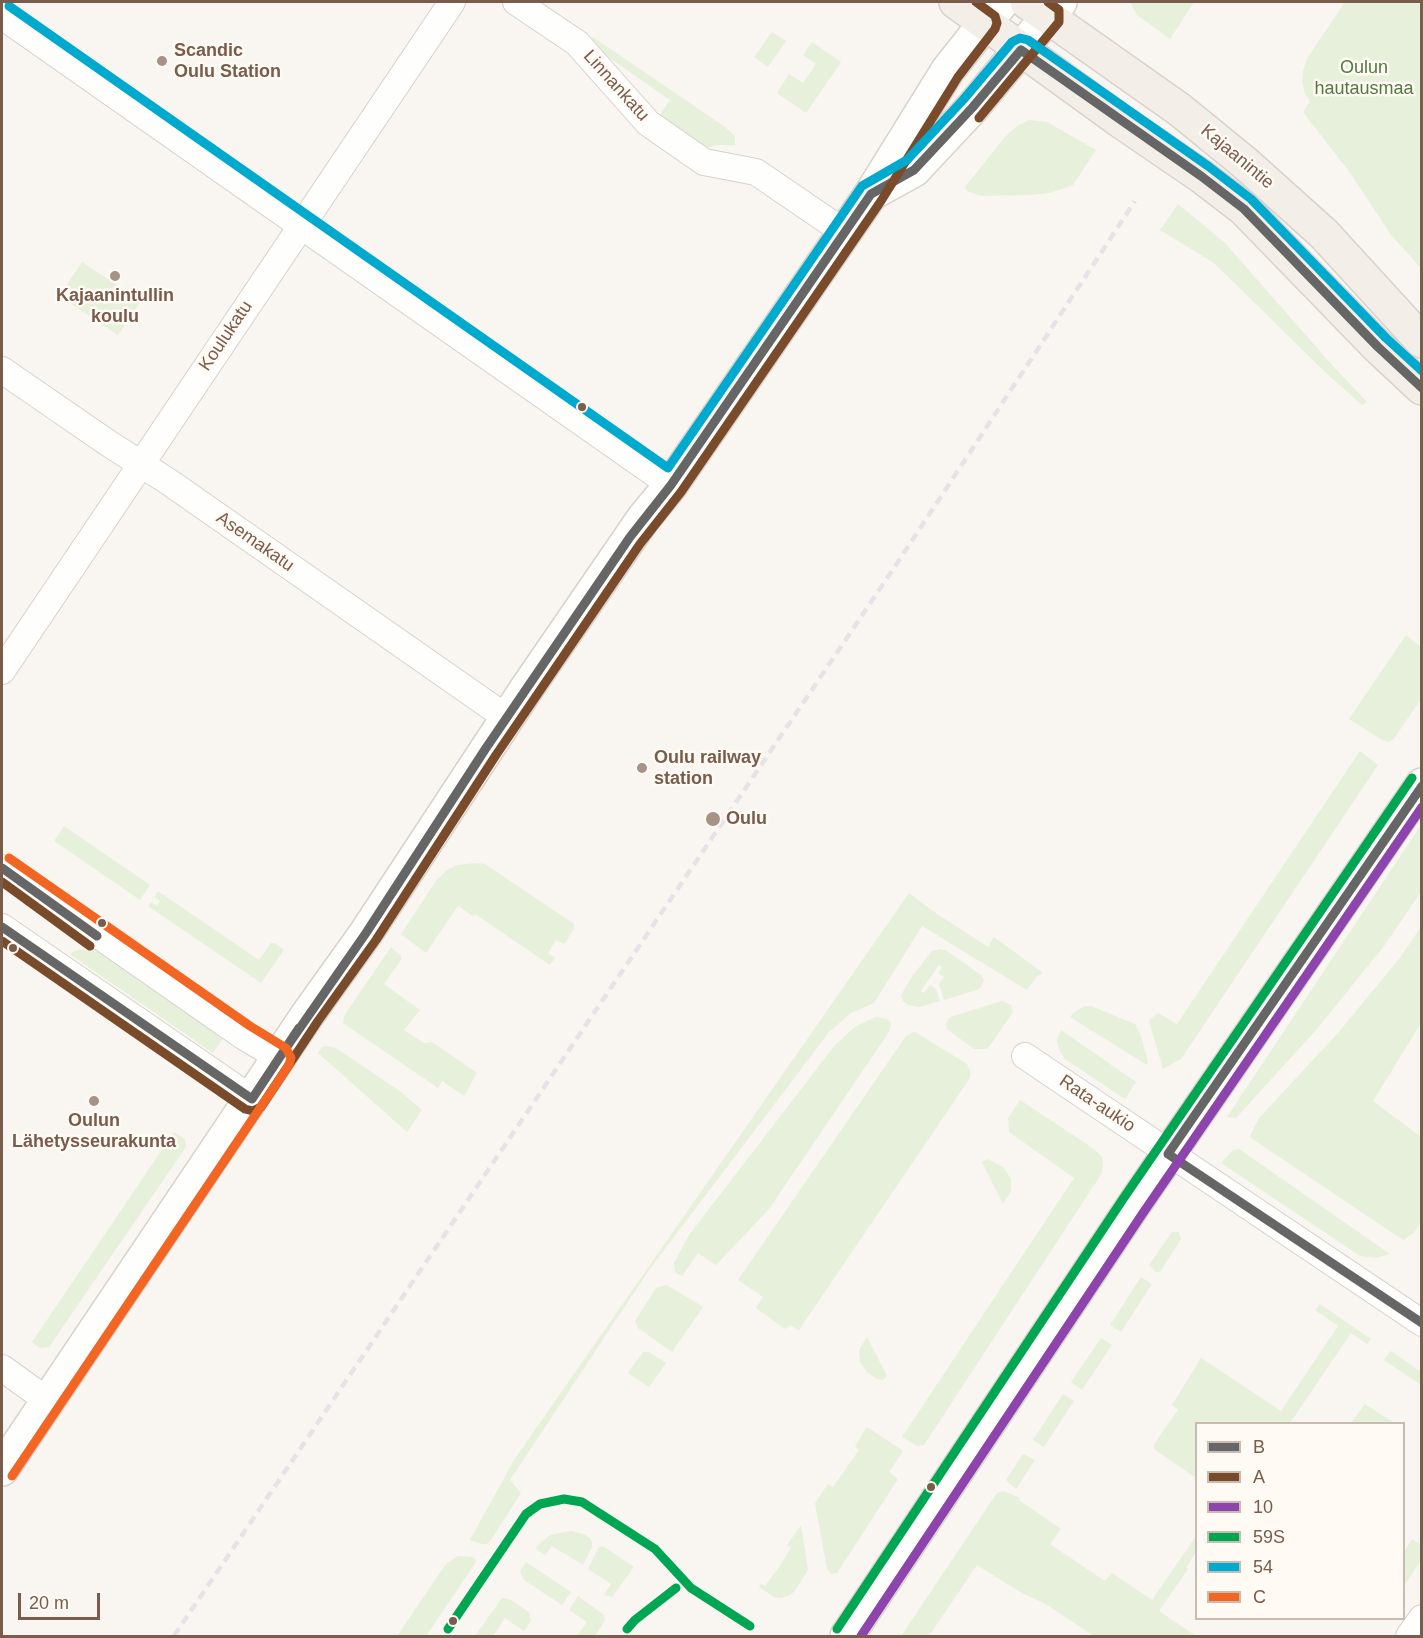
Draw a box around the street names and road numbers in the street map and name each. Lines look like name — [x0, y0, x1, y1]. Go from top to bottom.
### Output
street label: Linnankatu — [579, 46, 653, 126]
street label: Kajaanintie — [1196, 120, 1278, 194]
street label: Koulukatu — [195, 297, 257, 375]
street label: Asemakatu — [212, 507, 298, 577]
street label: Rata-aukio — [1055, 1071, 1139, 1137]

